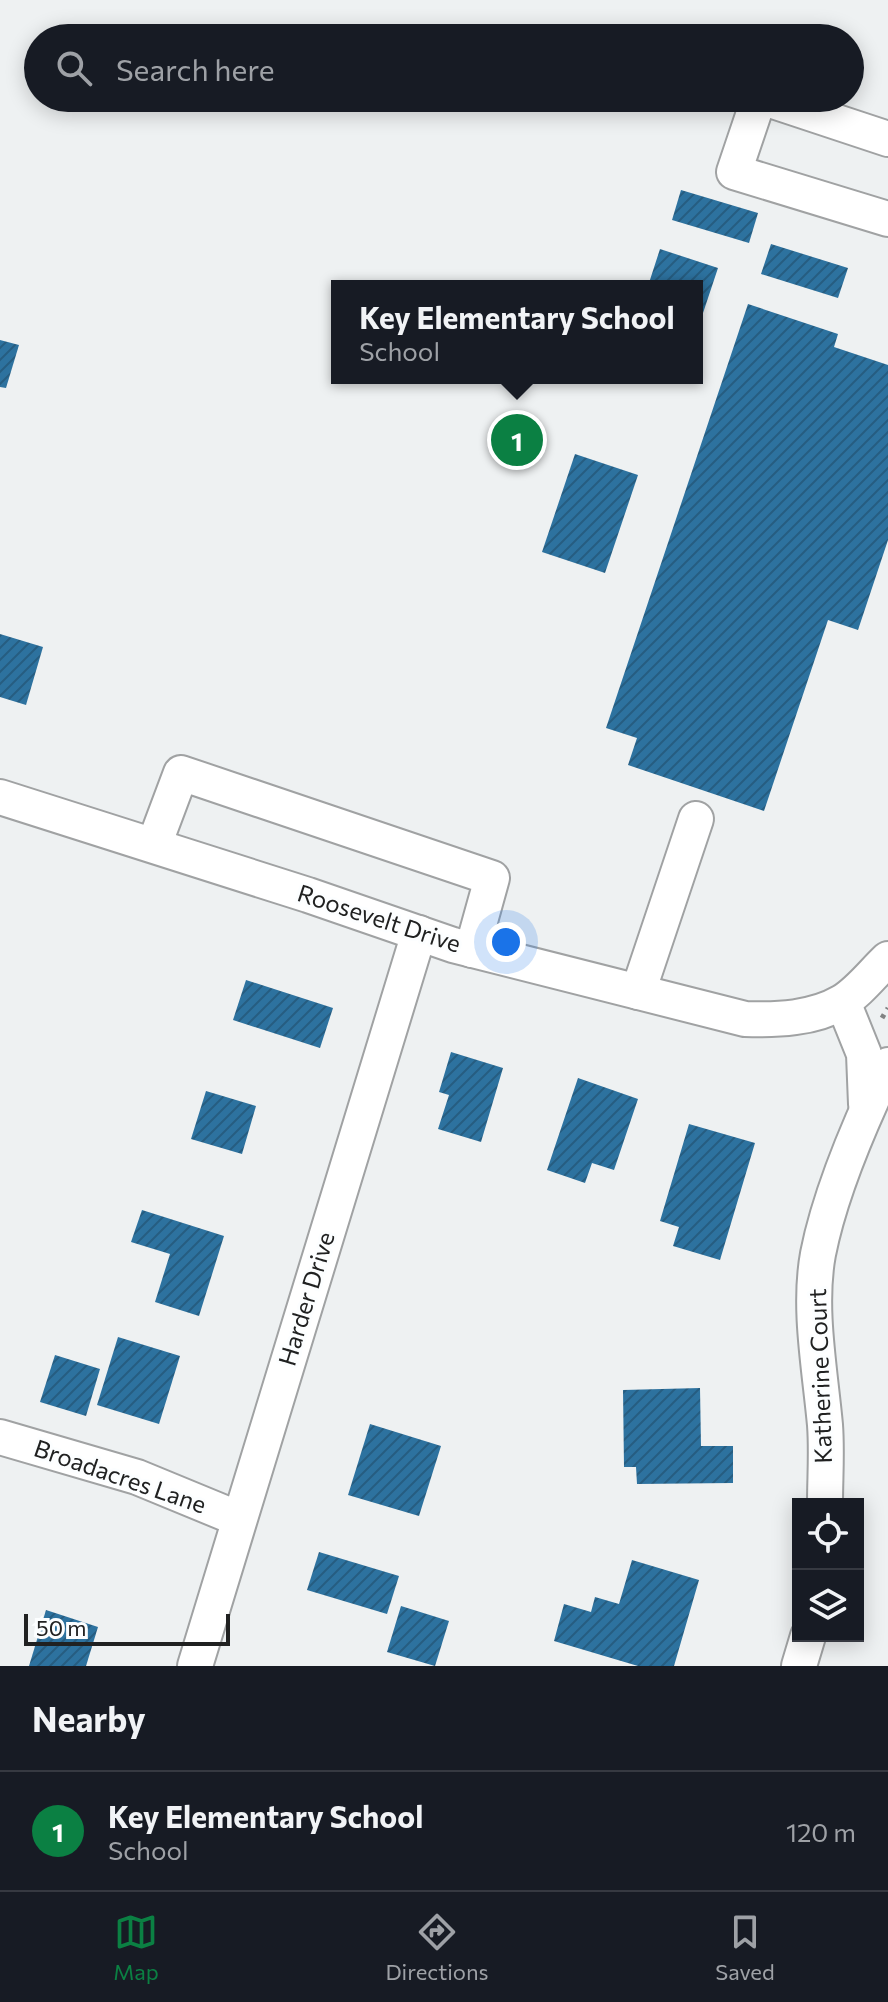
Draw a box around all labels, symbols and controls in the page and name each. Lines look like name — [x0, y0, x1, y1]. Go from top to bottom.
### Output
search box — [24, 24, 864, 112]
icon: search — [52, 46, 96, 90]
text: Search here — [116, 50, 275, 87]
popup — [331, 280, 703, 384]
text: Key Elementary School — [359, 298, 675, 335]
text: School — [359, 335, 440, 366]
pin: 1 — [491, 410, 543, 470]
street label: Roosevelt Drive — [294, 878, 465, 958]
your location — [486, 922, 526, 962]
street label: Harder Drive — [271, 1228, 340, 1369]
street label: Katherine Court — [802, 1288, 837, 1464]
street label: Broadacres Lane — [31, 1433, 210, 1519]
map controls — [792, 1498, 864, 1642]
button: locate — [792, 1498, 864, 1570]
button: layers — [792, 1570, 864, 1642]
scale bar — [24, 1610, 230, 1646]
text: 50 m — [36, 1614, 86, 1641]
text: Nearby — [32, 1697, 146, 1739]
text: Key Elementary School — [108, 1797, 423, 1834]
text: 1 — [52, 1816, 64, 1847]
text: 120 m — [786, 1816, 856, 1847]
text: School — [108, 1834, 189, 1865]
tab: Map — [113, 1910, 159, 1985]
tab: Directions — [385, 1910, 489, 1985]
tab: Saved — [715, 1910, 775, 1985]

